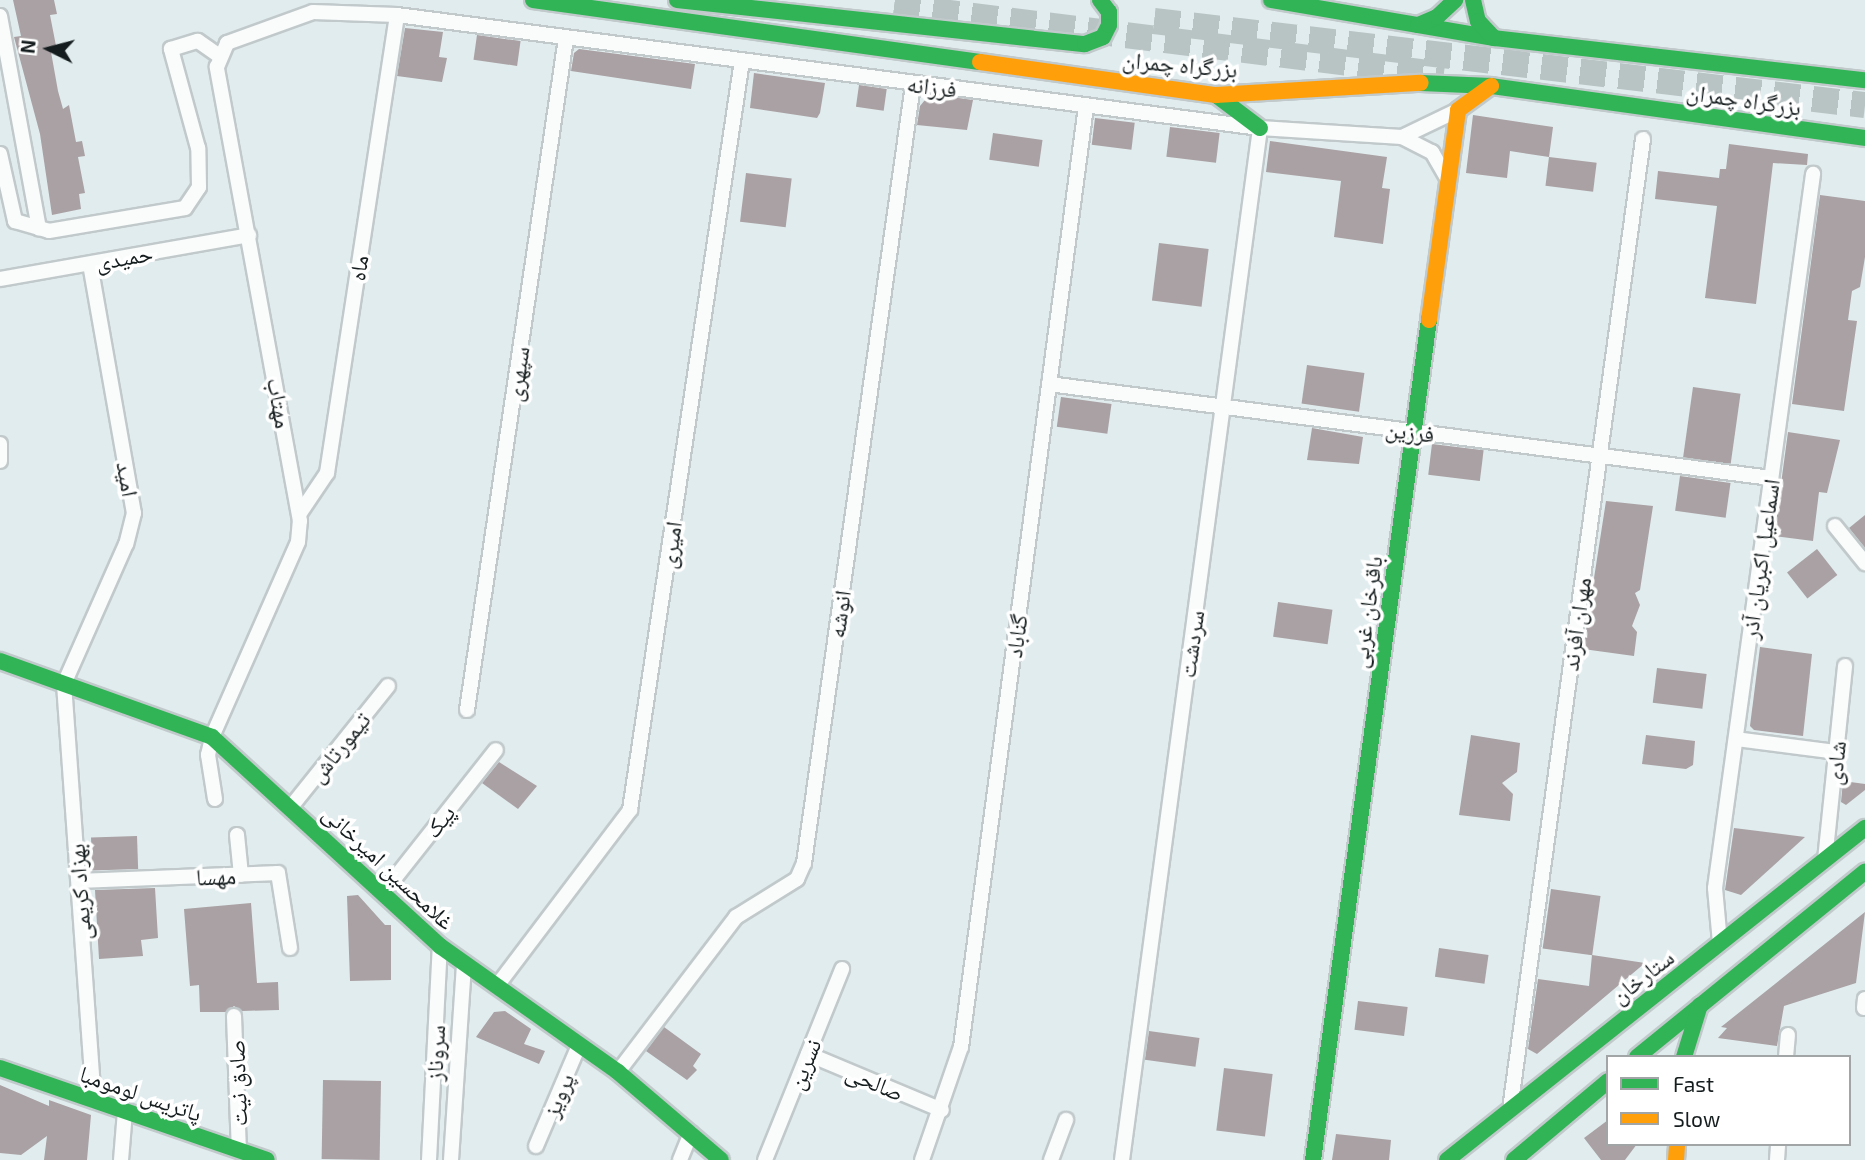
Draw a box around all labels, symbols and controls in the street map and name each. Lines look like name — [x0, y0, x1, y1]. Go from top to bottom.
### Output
north arrow — [14, 14, 84, 84]
text: N — [15, 39, 40, 55]
street label: بزرگراه چمران — [1121, 45, 1239, 83]
street label: فرزانه — [905, 69, 959, 103]
street label: بزرگراه چمران — [1685, 77, 1803, 121]
street label: حمیدی — [93, 238, 155, 276]
street label: ماه — [342, 253, 374, 283]
street label: سپهری — [499, 345, 535, 403]
street label: مهتاب — [262, 375, 298, 431]
street label: فرزین — [1384, 414, 1436, 448]
street label: امید — [111, 459, 145, 499]
street label: اسماعیل اکبریان آذر — [1735, 477, 1785, 641]
street label: امیری — [653, 519, 687, 571]
street label: باقرخان غربی — [1344, 554, 1388, 670]
street label: مهران آفرند — [1556, 575, 1596, 673]
street label: انوشه — [822, 588, 856, 640]
street label: سردشت — [1173, 608, 1209, 680]
street label: گناباد — [999, 612, 1033, 660]
street label: تیمورتاش — [302, 706, 376, 788]
street label: شادی — [1819, 739, 1851, 787]
street label: غلامحسین امیرخانی — [318, 799, 460, 935]
street label: پیک — [418, 799, 460, 843]
street label: بهزاد کریمی — [62, 843, 96, 941]
street label: مهسا — [195, 862, 237, 890]
street label: ستارخان — [1605, 943, 1679, 1009]
street label: سروناز — [420, 1024, 450, 1082]
street label: نسرین — [781, 1035, 827, 1093]
street label: صادق نیت — [222, 1039, 252, 1127]
legend — [1606, 1055, 1851, 1146]
street label: صالحی — [842, 1058, 908, 1106]
street label: پاتریس لومومبا — [76, 1059, 206, 1127]
street label: پرویز — [536, 1069, 580, 1121]
text: Fast — [1673, 1071, 1714, 1096]
text: Slow — [1673, 1106, 1720, 1131]

